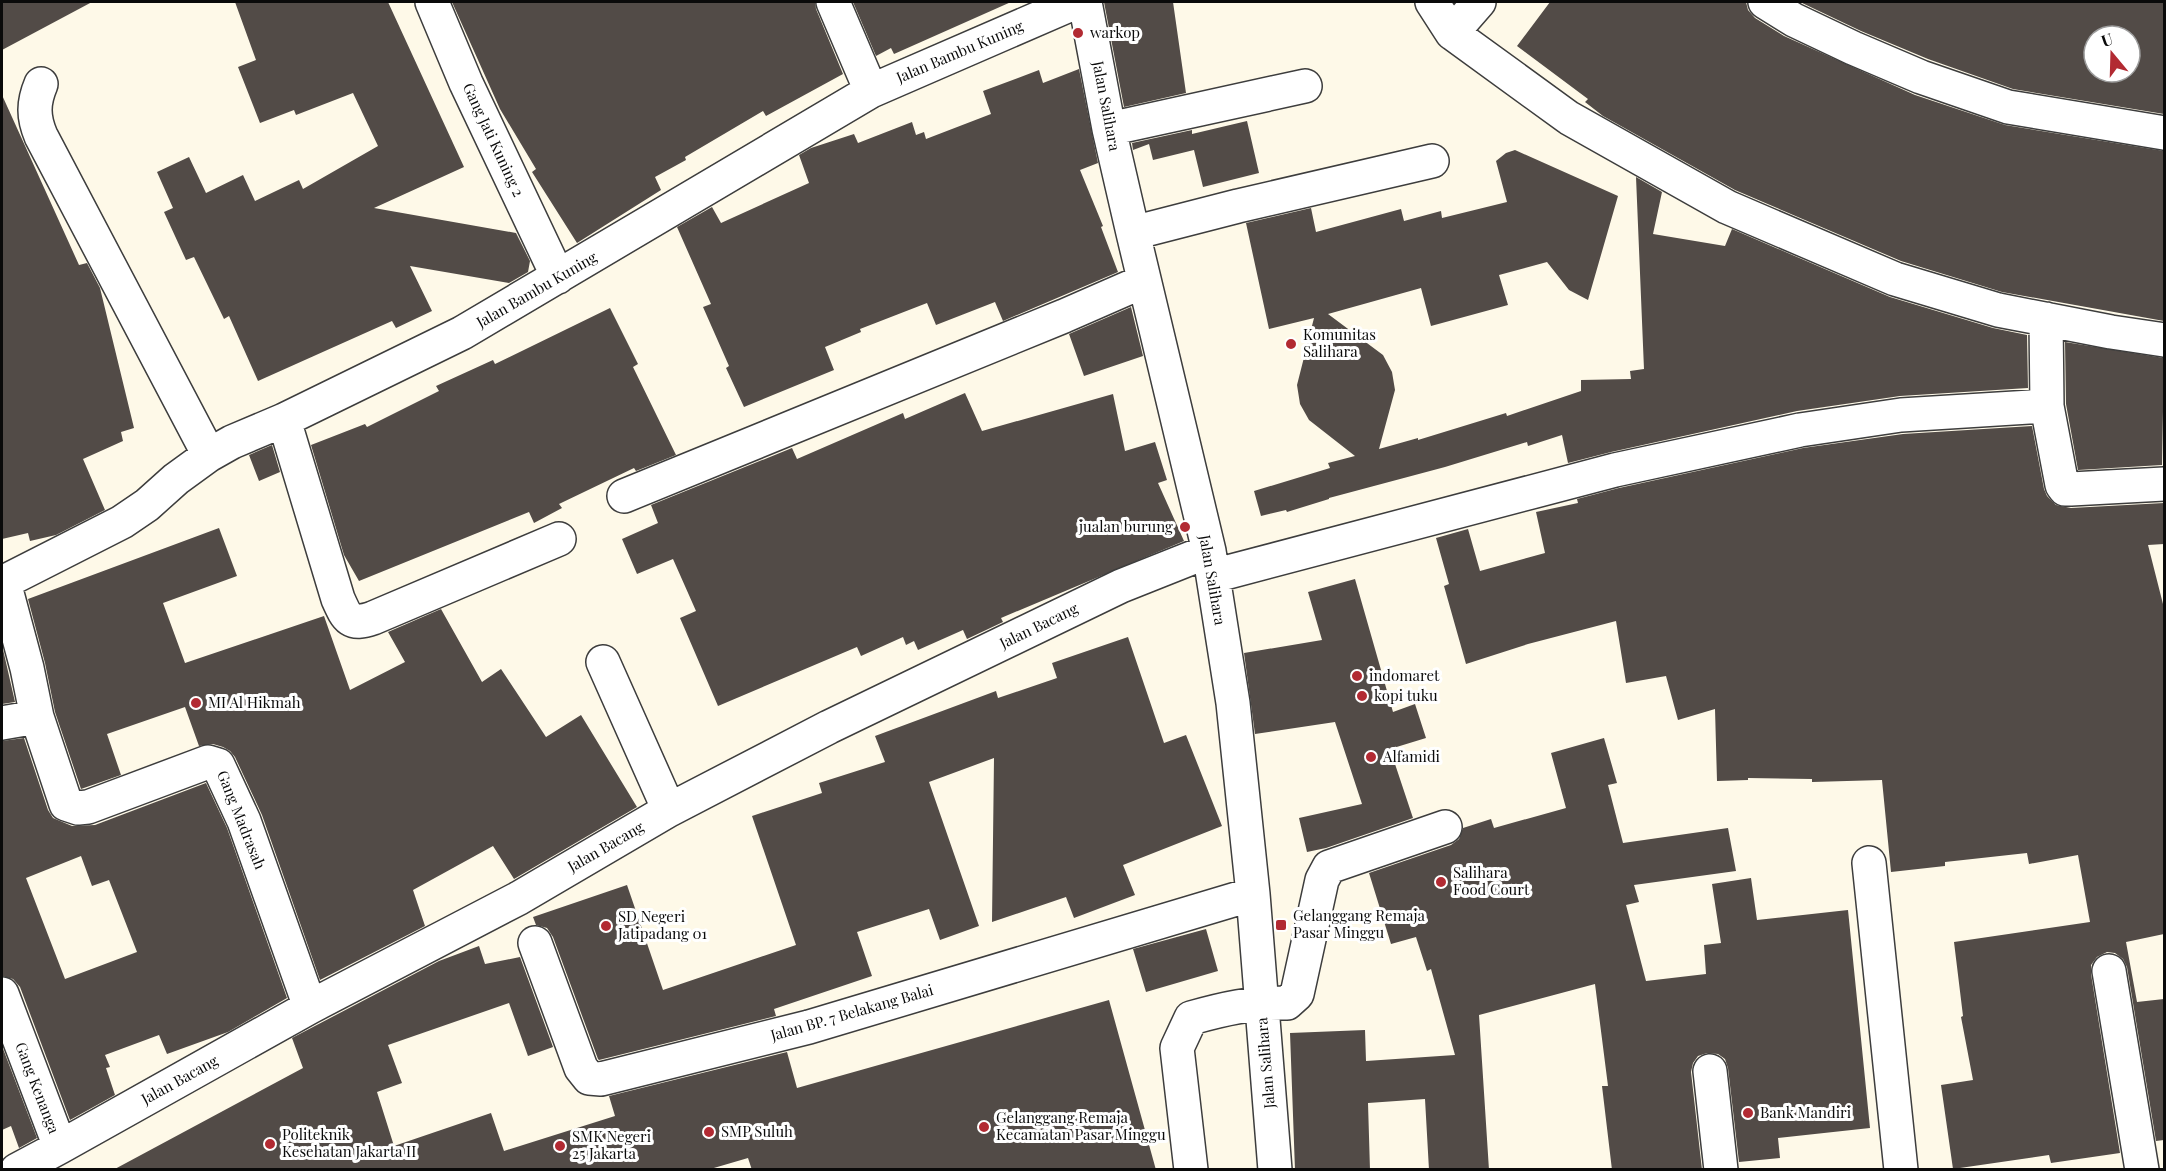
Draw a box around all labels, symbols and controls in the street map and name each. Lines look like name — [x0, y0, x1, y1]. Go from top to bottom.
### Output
street label: Jalan Bambu Kuning — [892, 15, 1026, 87]
place label: warkop — [1090, 22, 1140, 42]
north arrow — [2082, 24, 2142, 84]
marker: warkop — [1071, 26, 1085, 40]
text: U — [2098, 28, 2116, 51]
street label: Jalan Salihara — [1088, 58, 1126, 153]
street label: Gang Jati Kuning 2 — [459, 79, 529, 200]
street label: Jalan Bambu Kuning — [472, 246, 601, 332]
place label: Komunitas Salihara — [1303, 324, 1376, 361]
marker: Komunitas Salihara — [1284, 337, 1298, 351]
place label: jualan burung — [1078, 516, 1173, 536]
marker: jualan burung — [1178, 520, 1192, 534]
street label: Jalan Salihara — [1195, 532, 1231, 627]
street label: Jalan Bacang — [995, 597, 1081, 653]
place label: indomaret — [1369, 665, 1440, 685]
marker: indomaret — [1350, 669, 1364, 683]
place label: kopi tuku — [1374, 685, 1438, 705]
marker: kopi tuku — [1355, 689, 1369, 703]
place label: MI Al Hikmah — [208, 692, 301, 712]
marker: MI Al Hikmah — [189, 696, 203, 710]
place label: Alfamidi — [1382, 746, 1441, 766]
marker: Alfamidi — [1364, 750, 1378, 764]
street label: Gang Madrasah — [213, 767, 271, 872]
street label: Jalan Bacang — [563, 816, 647, 876]
place label: Salihara Food Court — [1453, 862, 1530, 899]
marker: Salihara Food Court — [1434, 875, 1448, 889]
place label: Gelanggang Remaja Pasar Minggu — [1293, 905, 1425, 942]
place label: SD Negeri Jatipadang 01 — [617, 906, 708, 943]
marker: Gelanggang Remaja Pasar Minggu — [1274, 918, 1288, 932]
marker: SD Negeri Jatipadang 01 — [599, 919, 613, 933]
street label: Jalan BP. 7 Belakang Balai — [767, 979, 936, 1045]
street label: Jalan Salihara — [1251, 1016, 1279, 1110]
street label: Gang Kenanga — [11, 1039, 65, 1137]
street label: Jalan Bacang — [137, 1050, 222, 1109]
place label: Bank Mandiri — [1760, 1102, 1852, 1122]
marker: Bank Mandiri — [1741, 1106, 1755, 1120]
place label: Gelanggang Remaja Kecamatan Pasar Minggu — [996, 1107, 1166, 1144]
marker: Gelanggang Remaja Kecamatan Pasar Minggu — [977, 1120, 991, 1134]
place label: SMP Suluh — [721, 1121, 793, 1141]
place label: Politeknik Kesehatan Jakarta II — [282, 1124, 416, 1161]
marker: SMP Suluh — [702, 1125, 716, 1139]
place label: SMK Negeri 25 Jakarta — [572, 1126, 652, 1163]
marker: Politeknik Kesehatan Jakarta II — [263, 1137, 277, 1151]
marker: SMK Negeri 25 Jakarta — [553, 1139, 567, 1153]

